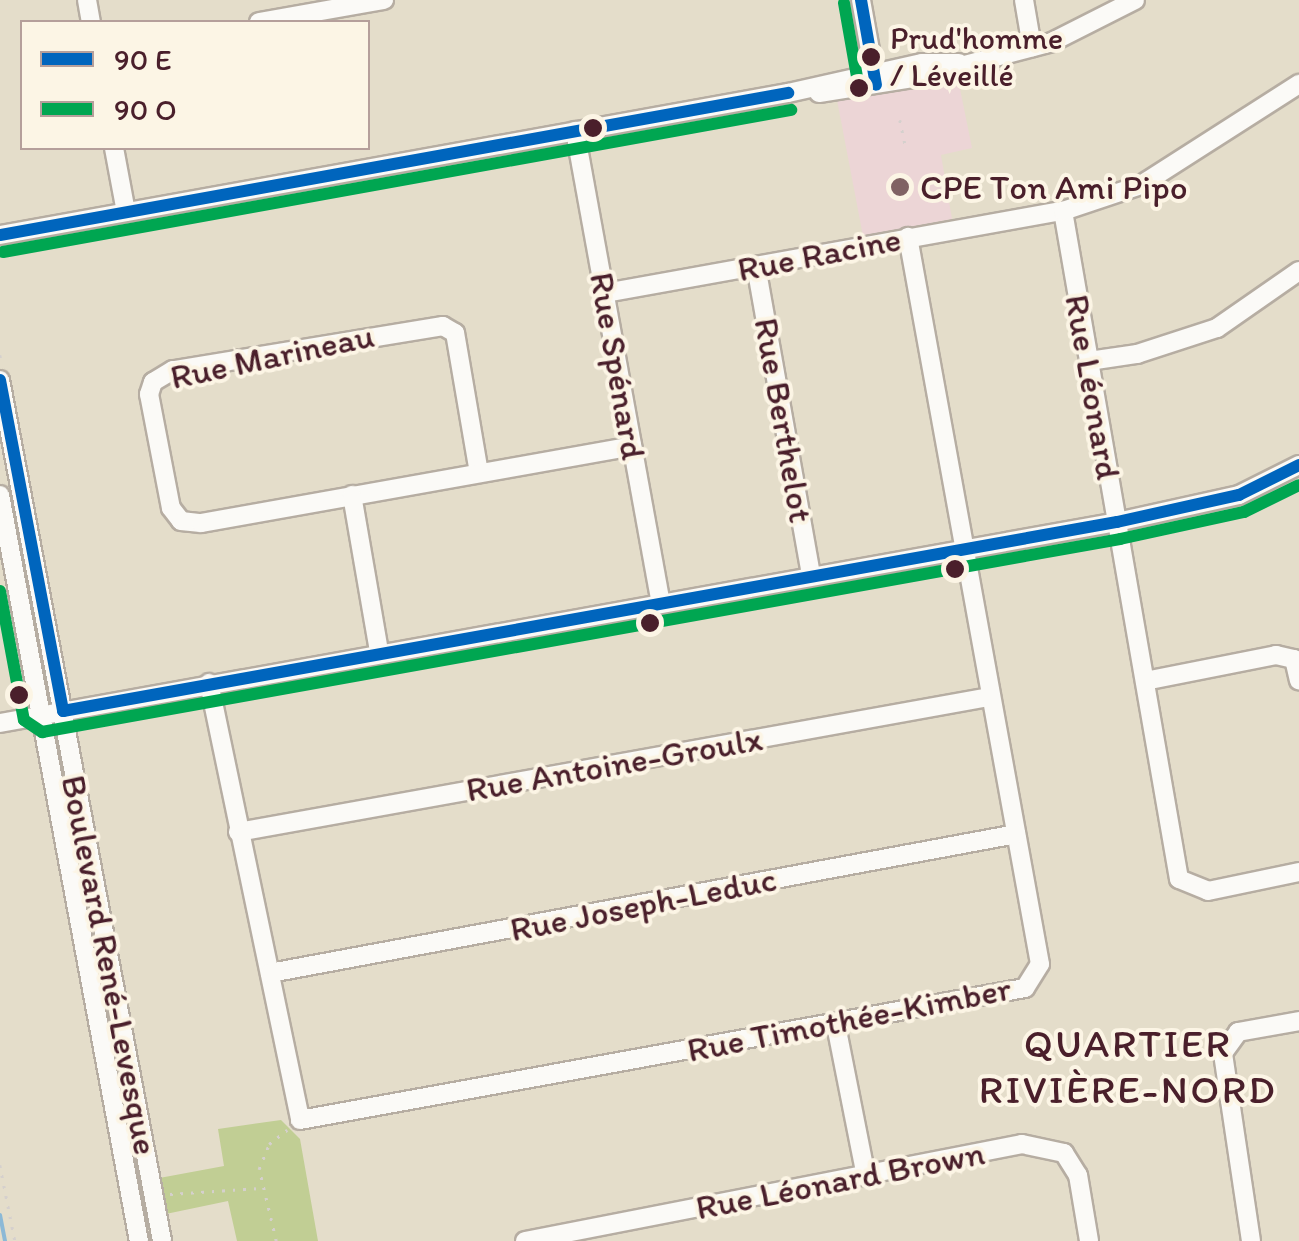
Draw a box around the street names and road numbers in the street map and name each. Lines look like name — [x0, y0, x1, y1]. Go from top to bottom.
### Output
street label: Rue Racine — [734, 218, 904, 290]
street label: Rue Spénard — [581, 269, 655, 463]
street label: Rue Léonard — [1056, 292, 1130, 482]
street label: Rue Marineau — [167, 314, 377, 398]
street label: Rue Berthelot — [745, 314, 823, 526]
street label: Rue Antoine-Groulx — [463, 717, 765, 811]
street label: Boulevard René-Levesque — [52, 771, 168, 1159]
street label: Rue Joseph-Leduc — [506, 858, 780, 950]
street label: Rue Timothée-Kimber — [683, 967, 1015, 1071]
street label: Rue Léonard Brown — [692, 1131, 988, 1229]

